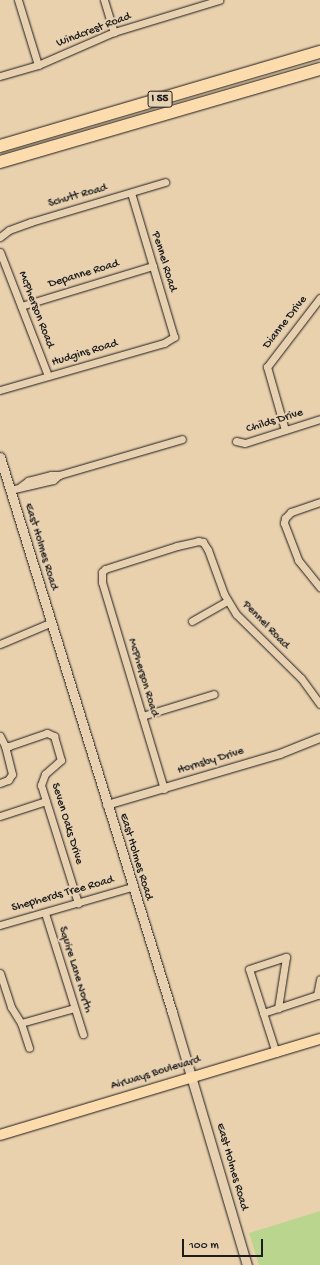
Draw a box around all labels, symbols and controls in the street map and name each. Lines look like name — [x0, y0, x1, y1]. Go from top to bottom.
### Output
street label: Windcrest Road — [55, 10, 133, 52]
road number: I 55 — [147, 90, 173, 108]
street label: Schutt Road — [47, 182, 109, 212]
street label: Pennel Road — [147, 230, 179, 294]
street label: Depanne Road — [47, 257, 121, 293]
street label: McPherson Road — [14, 269, 56, 351]
street label: Dianne Drive — [261, 293, 311, 353]
street label: Hudgins Road — [50, 337, 120, 371]
street label: Childs Drive — [245, 407, 305, 437]
street label: East Holmes Road — [20, 502, 60, 592]
street label: Pennel Road — [238, 599, 292, 653]
street label: McPherson Road — [123, 637, 161, 719]
street label: Hornsby Drive — [176, 745, 246, 779]
street label: Seven Oaks Drive — [47, 782, 85, 866]
street label: East Holmes Road — [115, 812, 155, 902]
street label: Shepherds Tree Road — [10, 874, 116, 916]
street label: Squire Lane North — [54, 925, 94, 1015]
street label: Airways Boulevard — [109, 1054, 203, 1094]
street label: East Holmes Road — [212, 1122, 250, 1212]
scale bar — [184, 1231, 265, 1257]
text: 100 m — [189, 1239, 219, 1253]

